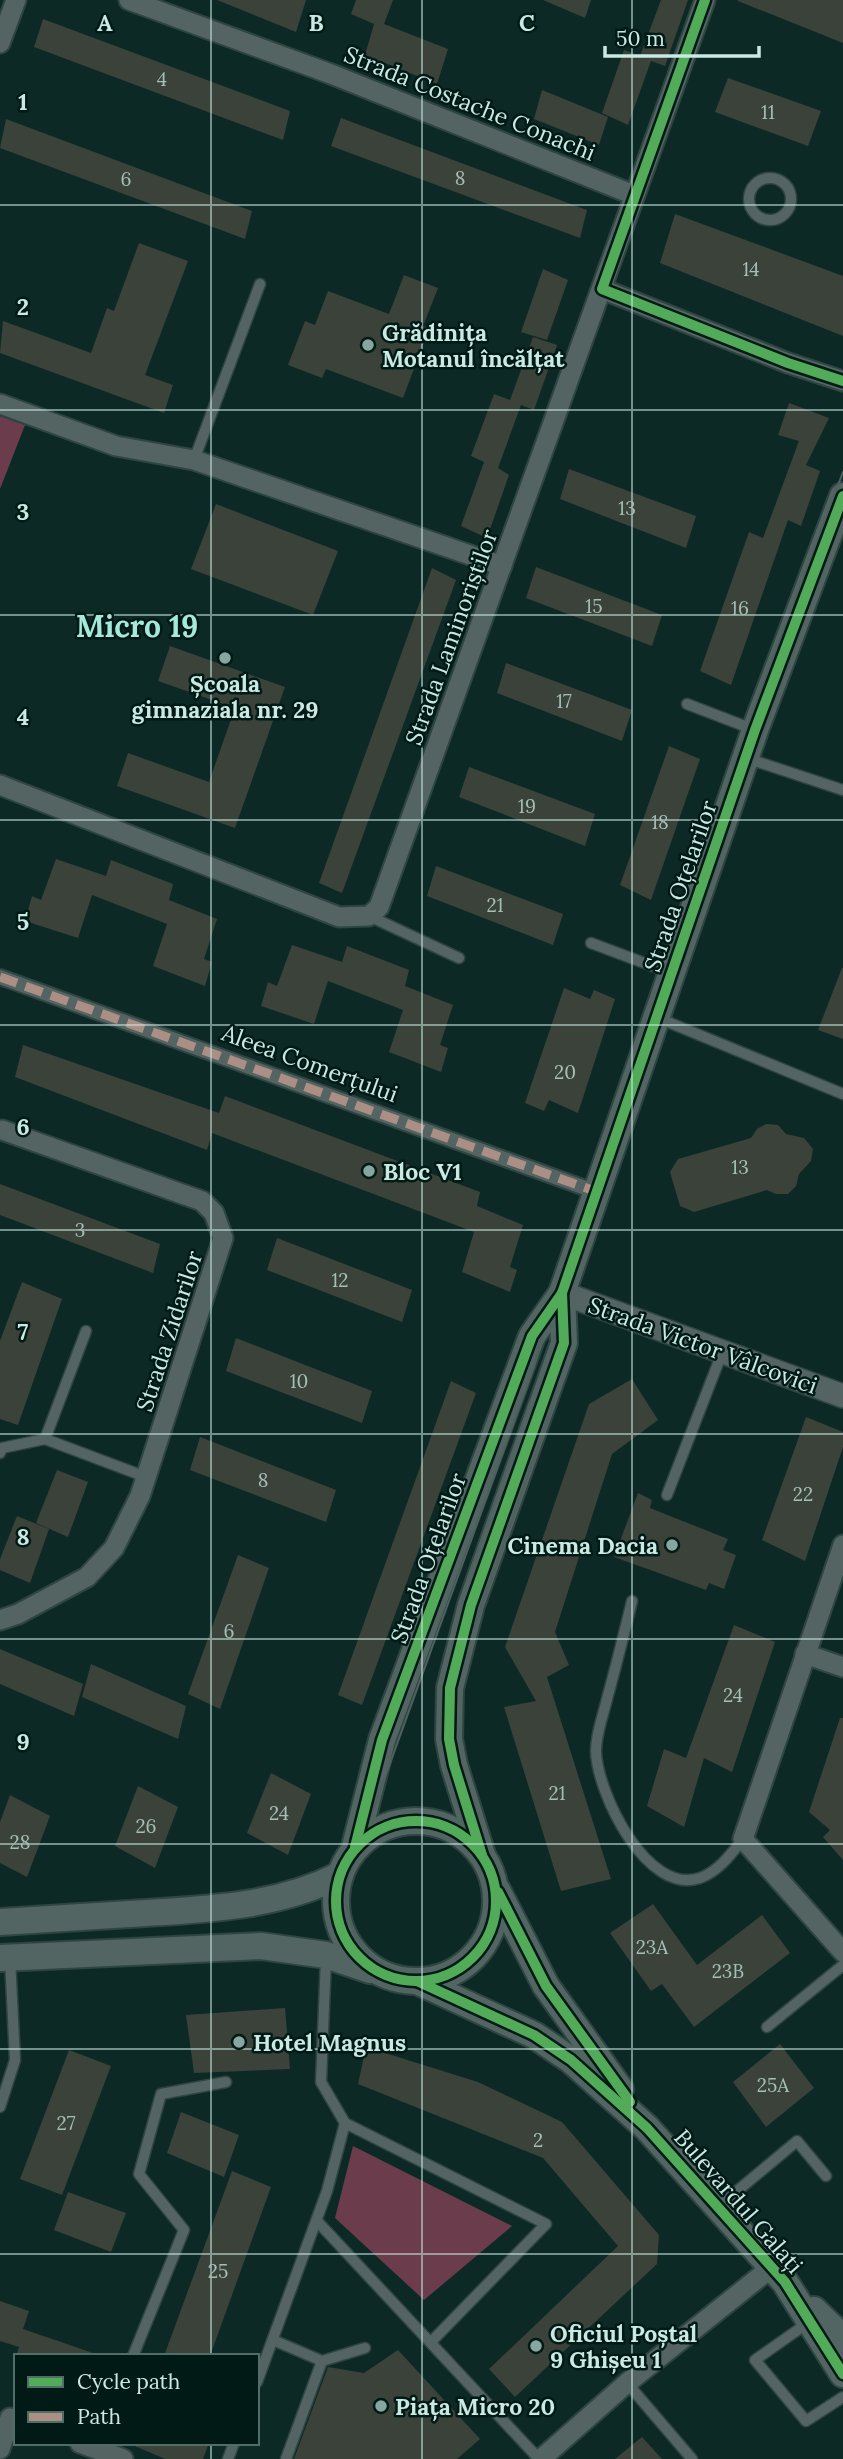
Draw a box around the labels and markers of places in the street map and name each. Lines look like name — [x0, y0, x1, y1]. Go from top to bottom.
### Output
place label: Grădinița Motanul încălțat — [382, 318, 565, 374]
marker: Grădinița Motanul încălțat — [360, 337, 376, 353]
marker: Școala gimnaziala nr. 29 — [217, 650, 233, 666]
place label: Școala gimnaziala nr. 29 — [132, 669, 318, 724]
place label: Bloc V1 — [383, 1157, 462, 1186]
marker: Bloc V1 — [361, 1163, 377, 1179]
place label: Cinema Dacia — [507, 1531, 658, 1560]
marker: Cinema Dacia — [664, 1537, 680, 1553]
place label: Hotel Magnus — [253, 2028, 406, 2057]
marker: Hotel Magnus — [231, 2034, 247, 2050]
place label: Oficiul Poștal 9 Ghișeu 1 — [550, 2319, 697, 2375]
marker: Oficiul Poștal 9 Ghișeu 1 — [528, 2338, 544, 2354]
place label: Piața Micro 20 — [395, 2392, 555, 2422]
marker: Piața Micro 20 — [373, 2398, 389, 2414]

